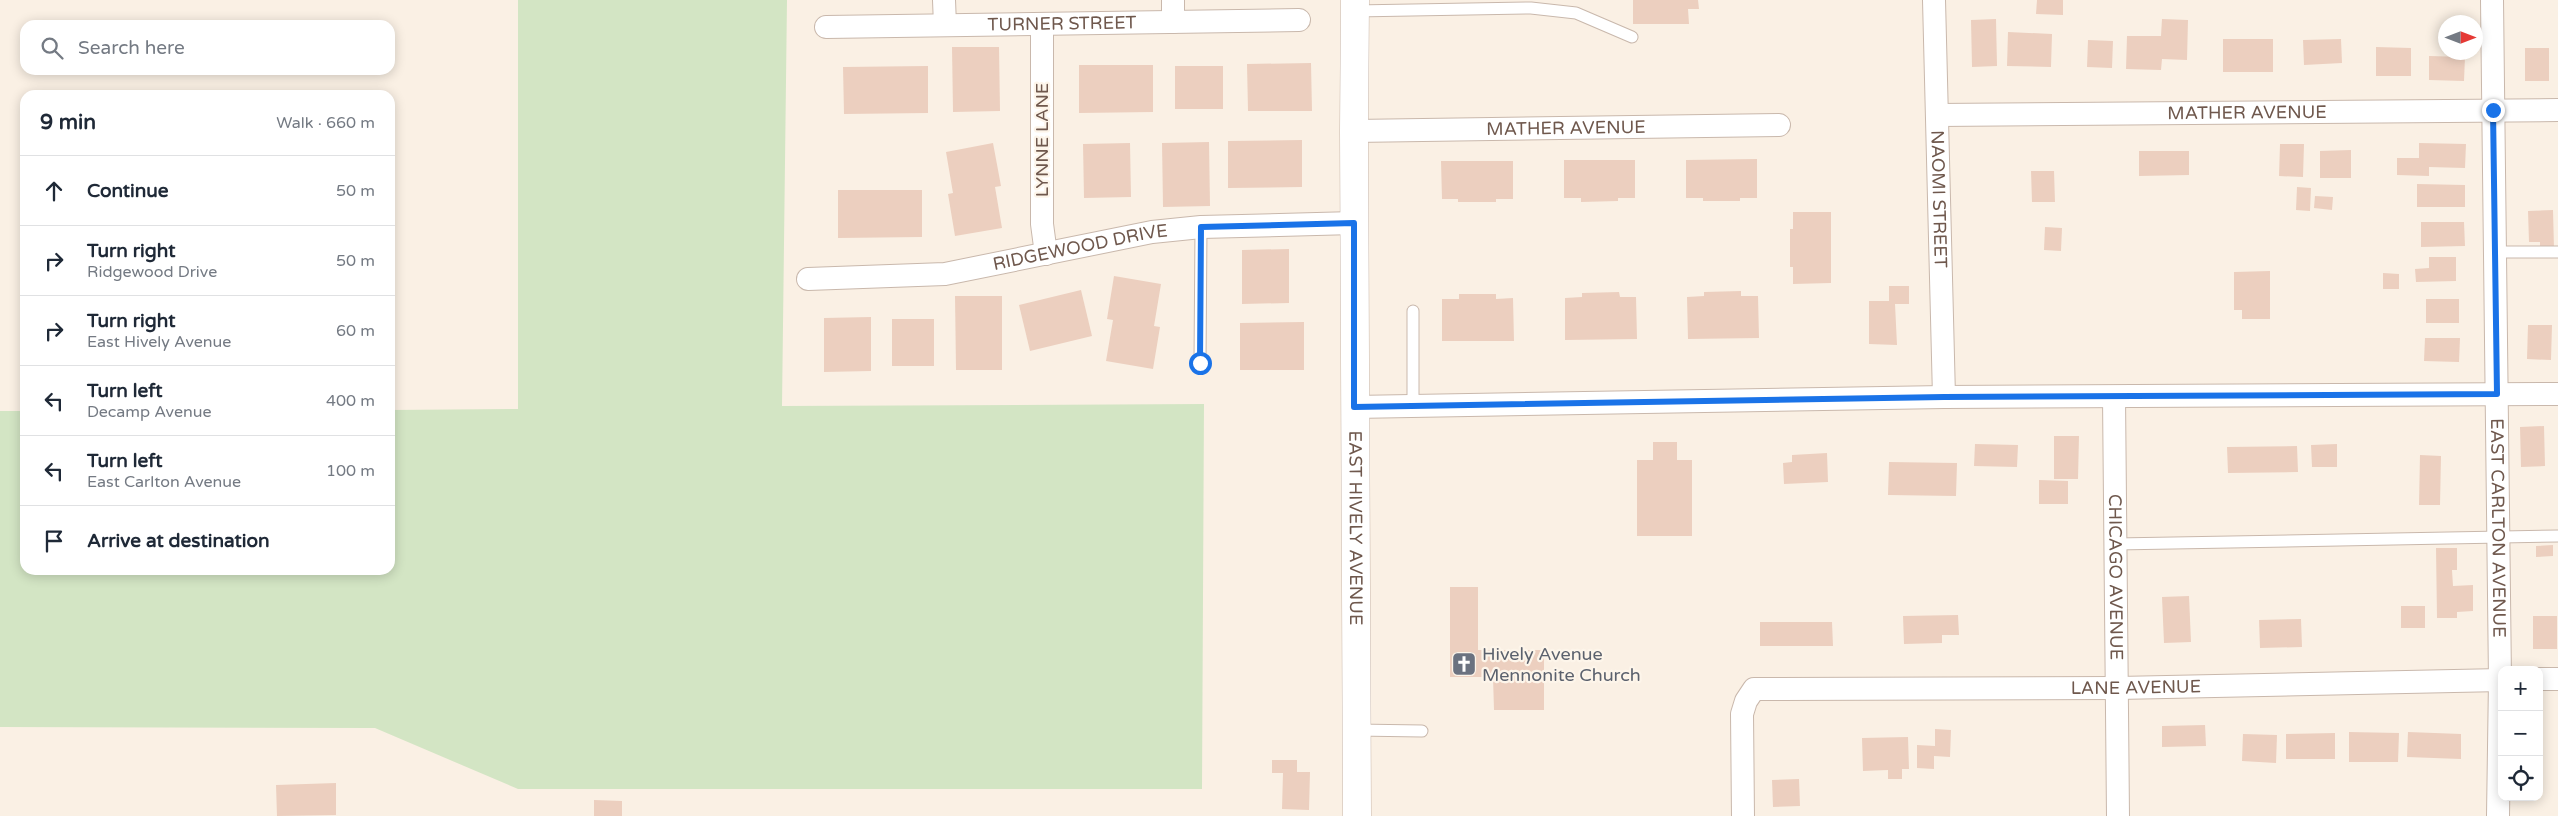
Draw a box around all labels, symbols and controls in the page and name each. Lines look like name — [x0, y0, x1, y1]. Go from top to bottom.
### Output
street label: TURNER STREET — [987, 11, 1137, 36]
north arrow — [2438, 15, 2483, 60]
search box — [20, 20, 395, 75]
icon: search — [38, 34, 66, 62]
text: Search here — [78, 37, 185, 59]
street label: LYNNE LANE — [1031, 83, 1053, 197]
route end — [2482, 99, 2505, 122]
street label: MATHER AVENUE — [2167, 101, 2327, 124]
text: 9 min — [40, 110, 96, 135]
text: Walk · 660 m — [276, 113, 375, 133]
street label: MATHER AVENUE — [1486, 116, 1646, 140]
street label: NAOMI STREET — [1926, 130, 1952, 268]
icon: ahead — [40, 177, 68, 205]
text: Continue — [87, 180, 169, 202]
text: 50 m — [336, 181, 375, 201]
street label: RIDGEWOOD DRIVE — [991, 219, 1169, 275]
text: Turn right — [87, 240, 175, 262]
icon: right — [40, 247, 68, 275]
text: 50 m — [336, 251, 375, 271]
text: Ridgewood Drive — [87, 262, 217, 282]
text: Turn right — [87, 310, 175, 332]
icon: right — [40, 317, 68, 345]
text: 60 m — [336, 321, 375, 341]
text: East Hively Avenue — [87, 332, 231, 352]
route start — [1189, 352, 1212, 375]
text: Turn left — [87, 380, 163, 402]
icon: left — [40, 387, 68, 415]
text: 400 m — [326, 391, 375, 411]
text: Decamp Avenue — [87, 402, 212, 422]
street label: EAST CARLTON AVENUE — [2486, 418, 2511, 638]
street label: EAST HIVELY AVENUE — [1344, 430, 1367, 626]
text: Turn left — [87, 450, 163, 472]
icon: left — [40, 457, 68, 485]
text: 100 m — [326, 461, 375, 481]
text: East Carlton Avenue — [87, 472, 241, 492]
street label: CHICAGO AVENUE — [2104, 494, 2128, 660]
icon: arrive — [40, 527, 68, 555]
text: Arrive at destination — [87, 530, 270, 552]
place label: Hively Avenue Mennonite Church — [1482, 643, 1641, 686]
church icon: Hively Avenue Mennonite Church — [1451, 651, 1477, 677]
map controls — [2498, 666, 2543, 801]
button: + — [2498, 666, 2543, 711]
street label: LANE AVENUE — [2071, 675, 2201, 699]
button: − — [2498, 711, 2543, 756]
button: locate — [2498, 756, 2543, 801]

